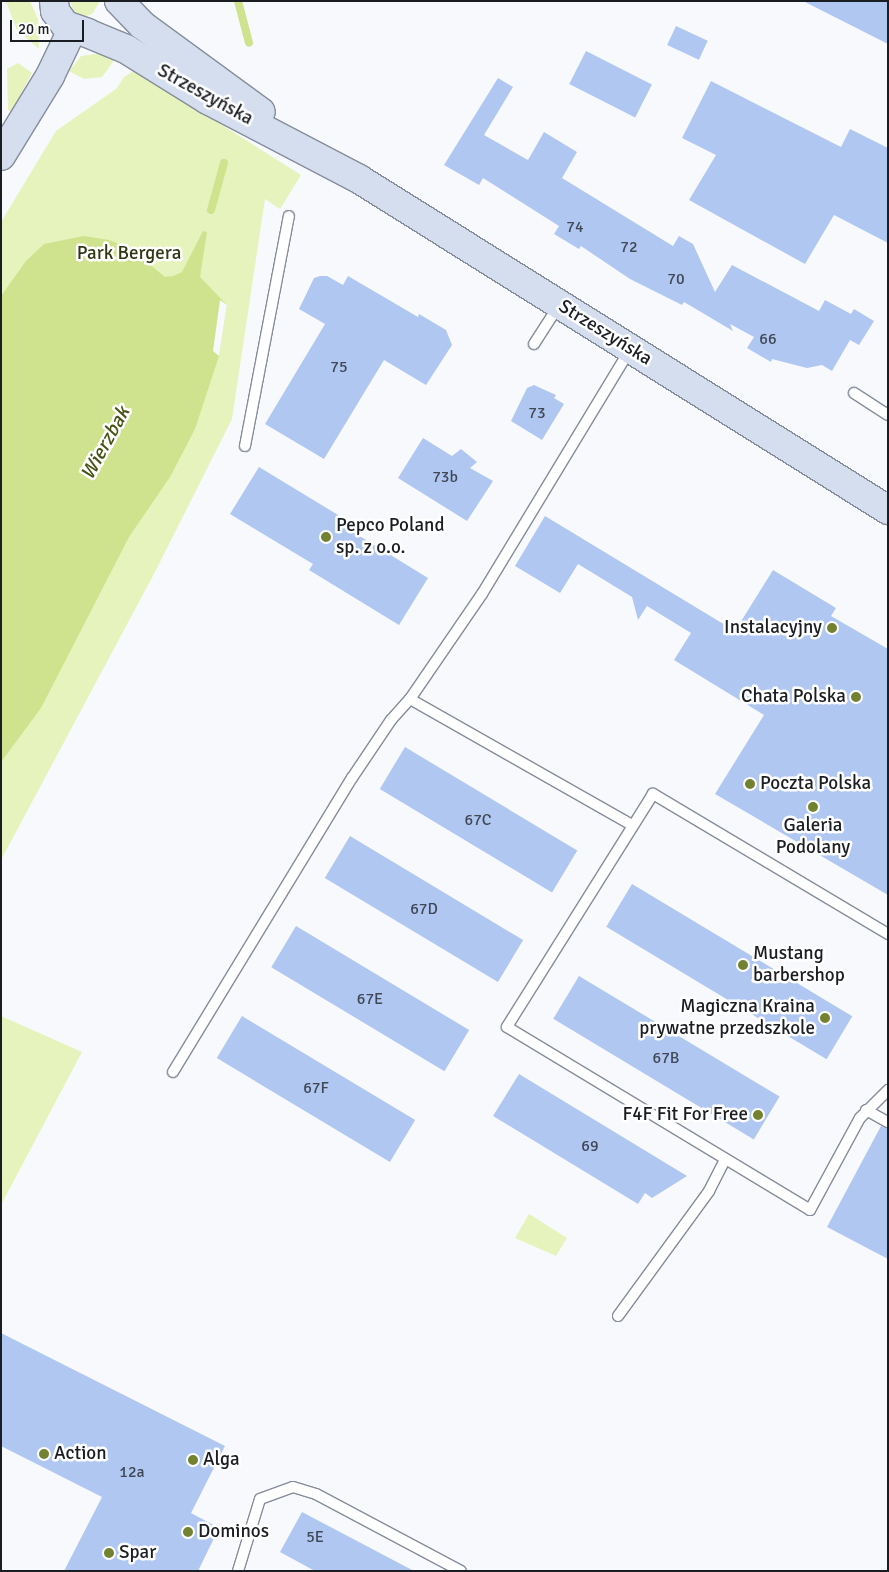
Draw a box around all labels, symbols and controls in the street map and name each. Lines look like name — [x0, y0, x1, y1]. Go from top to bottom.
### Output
scale bar — [12, 10, 86, 42]
text: 20 m — [18, 20, 49, 38]
street label: Strzeszyńska — [153, 59, 257, 131]
house number: 74 — [566, 217, 584, 237]
house number: 72 — [620, 237, 638, 257]
park label: Park Bergera — [77, 243, 181, 265]
house number: 70 — [667, 269, 685, 289]
street label: Strzeszyńska — [554, 295, 656, 371]
house number: 66 — [759, 329, 777, 349]
house number: 75 — [330, 357, 348, 377]
water label: Wierzbak — [75, 402, 135, 484]
house number: 73 — [528, 403, 546, 423]
house number: 73b — [432, 467, 458, 487]
place label: Pepco Poland sp. z o.o. — [336, 515, 445, 559]
marker: Pepco Poland sp. z o.o. — [320, 531, 332, 543]
place label: Instalacyjny — [724, 617, 822, 639]
marker: Instalacyjny — [826, 622, 838, 634]
place label: Chata Polska — [741, 686, 846, 708]
marker: Chata Polska — [850, 691, 862, 703]
place label: Poczta Polska — [760, 773, 871, 795]
marker: Poczta Polska — [744, 778, 756, 790]
marker: Galeria Podolany — [807, 801, 819, 813]
house number: 67C — [465, 810, 491, 830]
place label: Galeria Podolany — [776, 815, 850, 859]
house number: 67D — [410, 899, 438, 919]
place label: Mustang barbershop — [753, 943, 845, 987]
marker: Mustang barbershop — [737, 959, 749, 971]
house number: 67E — [357, 989, 383, 1009]
place label: Magiczna Kraina prywatne przedszkole — [639, 996, 815, 1040]
marker: Magiczna Kraina prywatne przedszkole — [819, 1012, 831, 1024]
house number: 67B — [653, 1048, 679, 1068]
house number: 67F — [303, 1078, 329, 1098]
place label: F4F Fit For Free — [622, 1104, 748, 1126]
marker: F4F Fit For Free — [752, 1109, 764, 1121]
house number: 69 — [581, 1136, 599, 1156]
place label: Action — [54, 1443, 107, 1465]
marker: Action — [38, 1448, 50, 1460]
place label: Alga — [203, 1449, 240, 1471]
marker: Alga — [187, 1454, 199, 1466]
house number: 12a — [119, 1462, 145, 1482]
place label: Dominos — [198, 1521, 269, 1543]
marker: Dominos — [182, 1526, 194, 1538]
house number: 5E — [306, 1527, 324, 1547]
place label: Spar — [119, 1542, 156, 1564]
marker: Spar — [103, 1547, 115, 1559]

